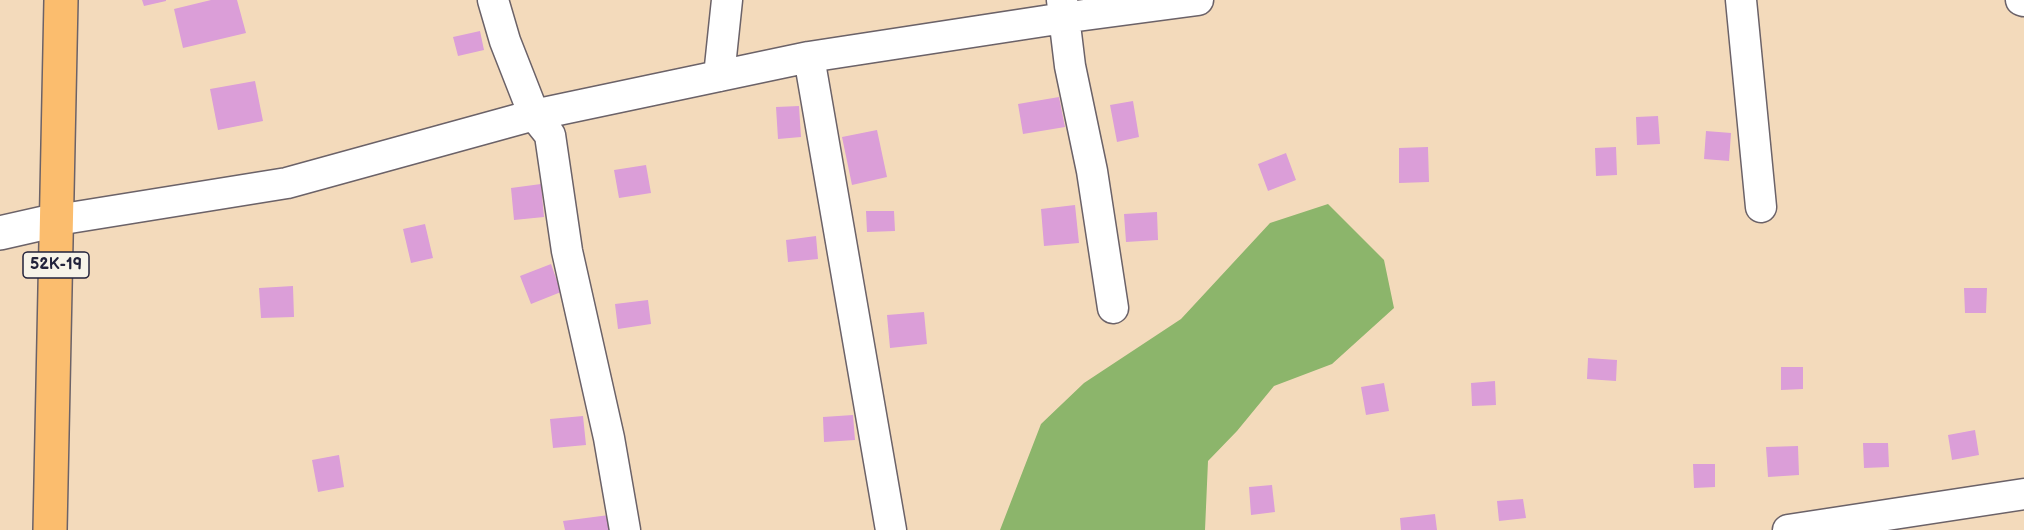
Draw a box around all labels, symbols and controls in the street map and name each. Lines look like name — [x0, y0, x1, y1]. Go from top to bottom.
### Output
road number: 52К-19 — [23, 252, 89, 278]

